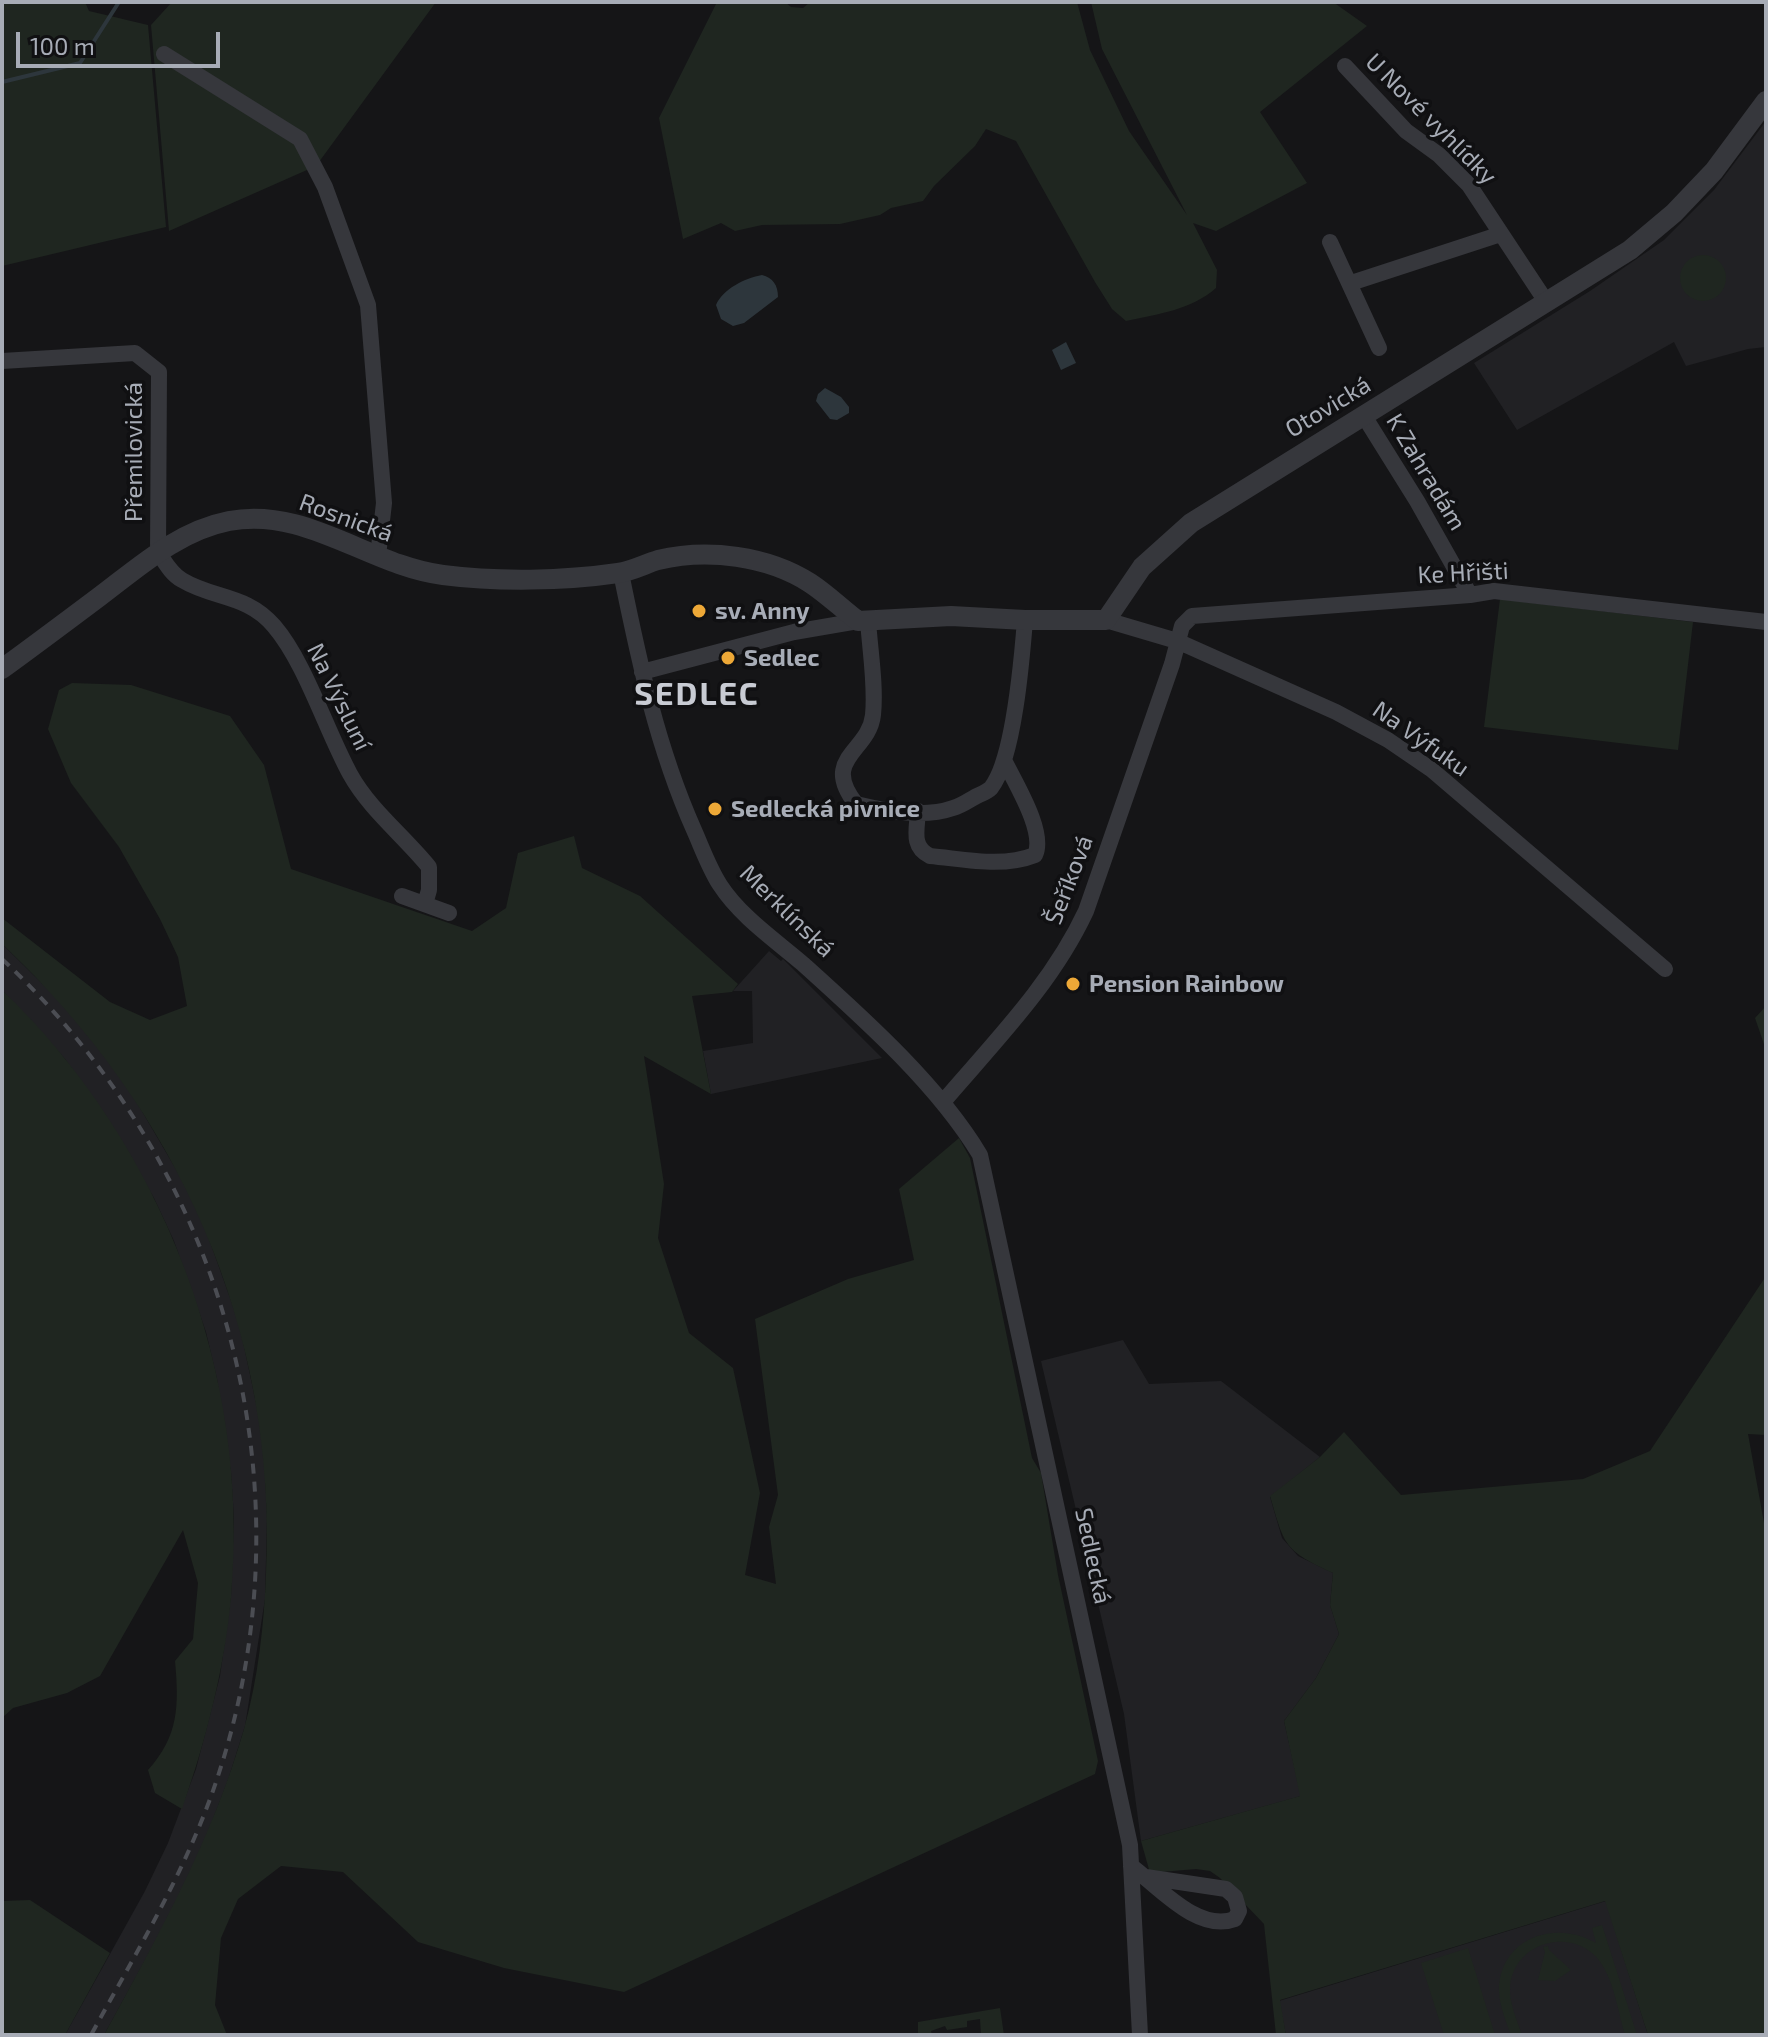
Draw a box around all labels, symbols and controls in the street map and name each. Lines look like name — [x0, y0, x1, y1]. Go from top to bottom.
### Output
scale bar — [20, 16, 224, 66]
text: 100 m — [30, 31, 95, 60]
street label: U Nové vyhlídky — [1359, 47, 1503, 191]
street label: Otovická — [1280, 370, 1376, 444]
street label: Přemilovická — [120, 382, 148, 522]
street label: K Zahradám — [1380, 408, 1472, 536]
street label: Rosnická — [295, 488, 397, 548]
street label: Ke Hřišti — [1417, 556, 1509, 590]
place label: sv. Anny — [715, 597, 810, 625]
marker: sv. Anny — [690, 602, 708, 620]
street label: Na Výsluní — [301, 639, 377, 755]
place label: Sedlec — [744, 644, 820, 672]
marker: Sedlec — [719, 649, 737, 667]
district label: SEDLEC — [634, 675, 760, 713]
street label: Na Výfuku — [1367, 695, 1475, 783]
place label: Sedlecká pivnice — [731, 795, 920, 823]
marker: Sedlecká pivnice — [706, 800, 724, 818]
street label: Šeříková — [1039, 831, 1099, 929]
street label: Merklínská — [734, 859, 840, 963]
place label: Pension Rainbow — [1089, 970, 1284, 998]
marker: Pension Rainbow — [1064, 975, 1082, 993]
street label: Sedlecká — [1069, 1505, 1117, 1607]

